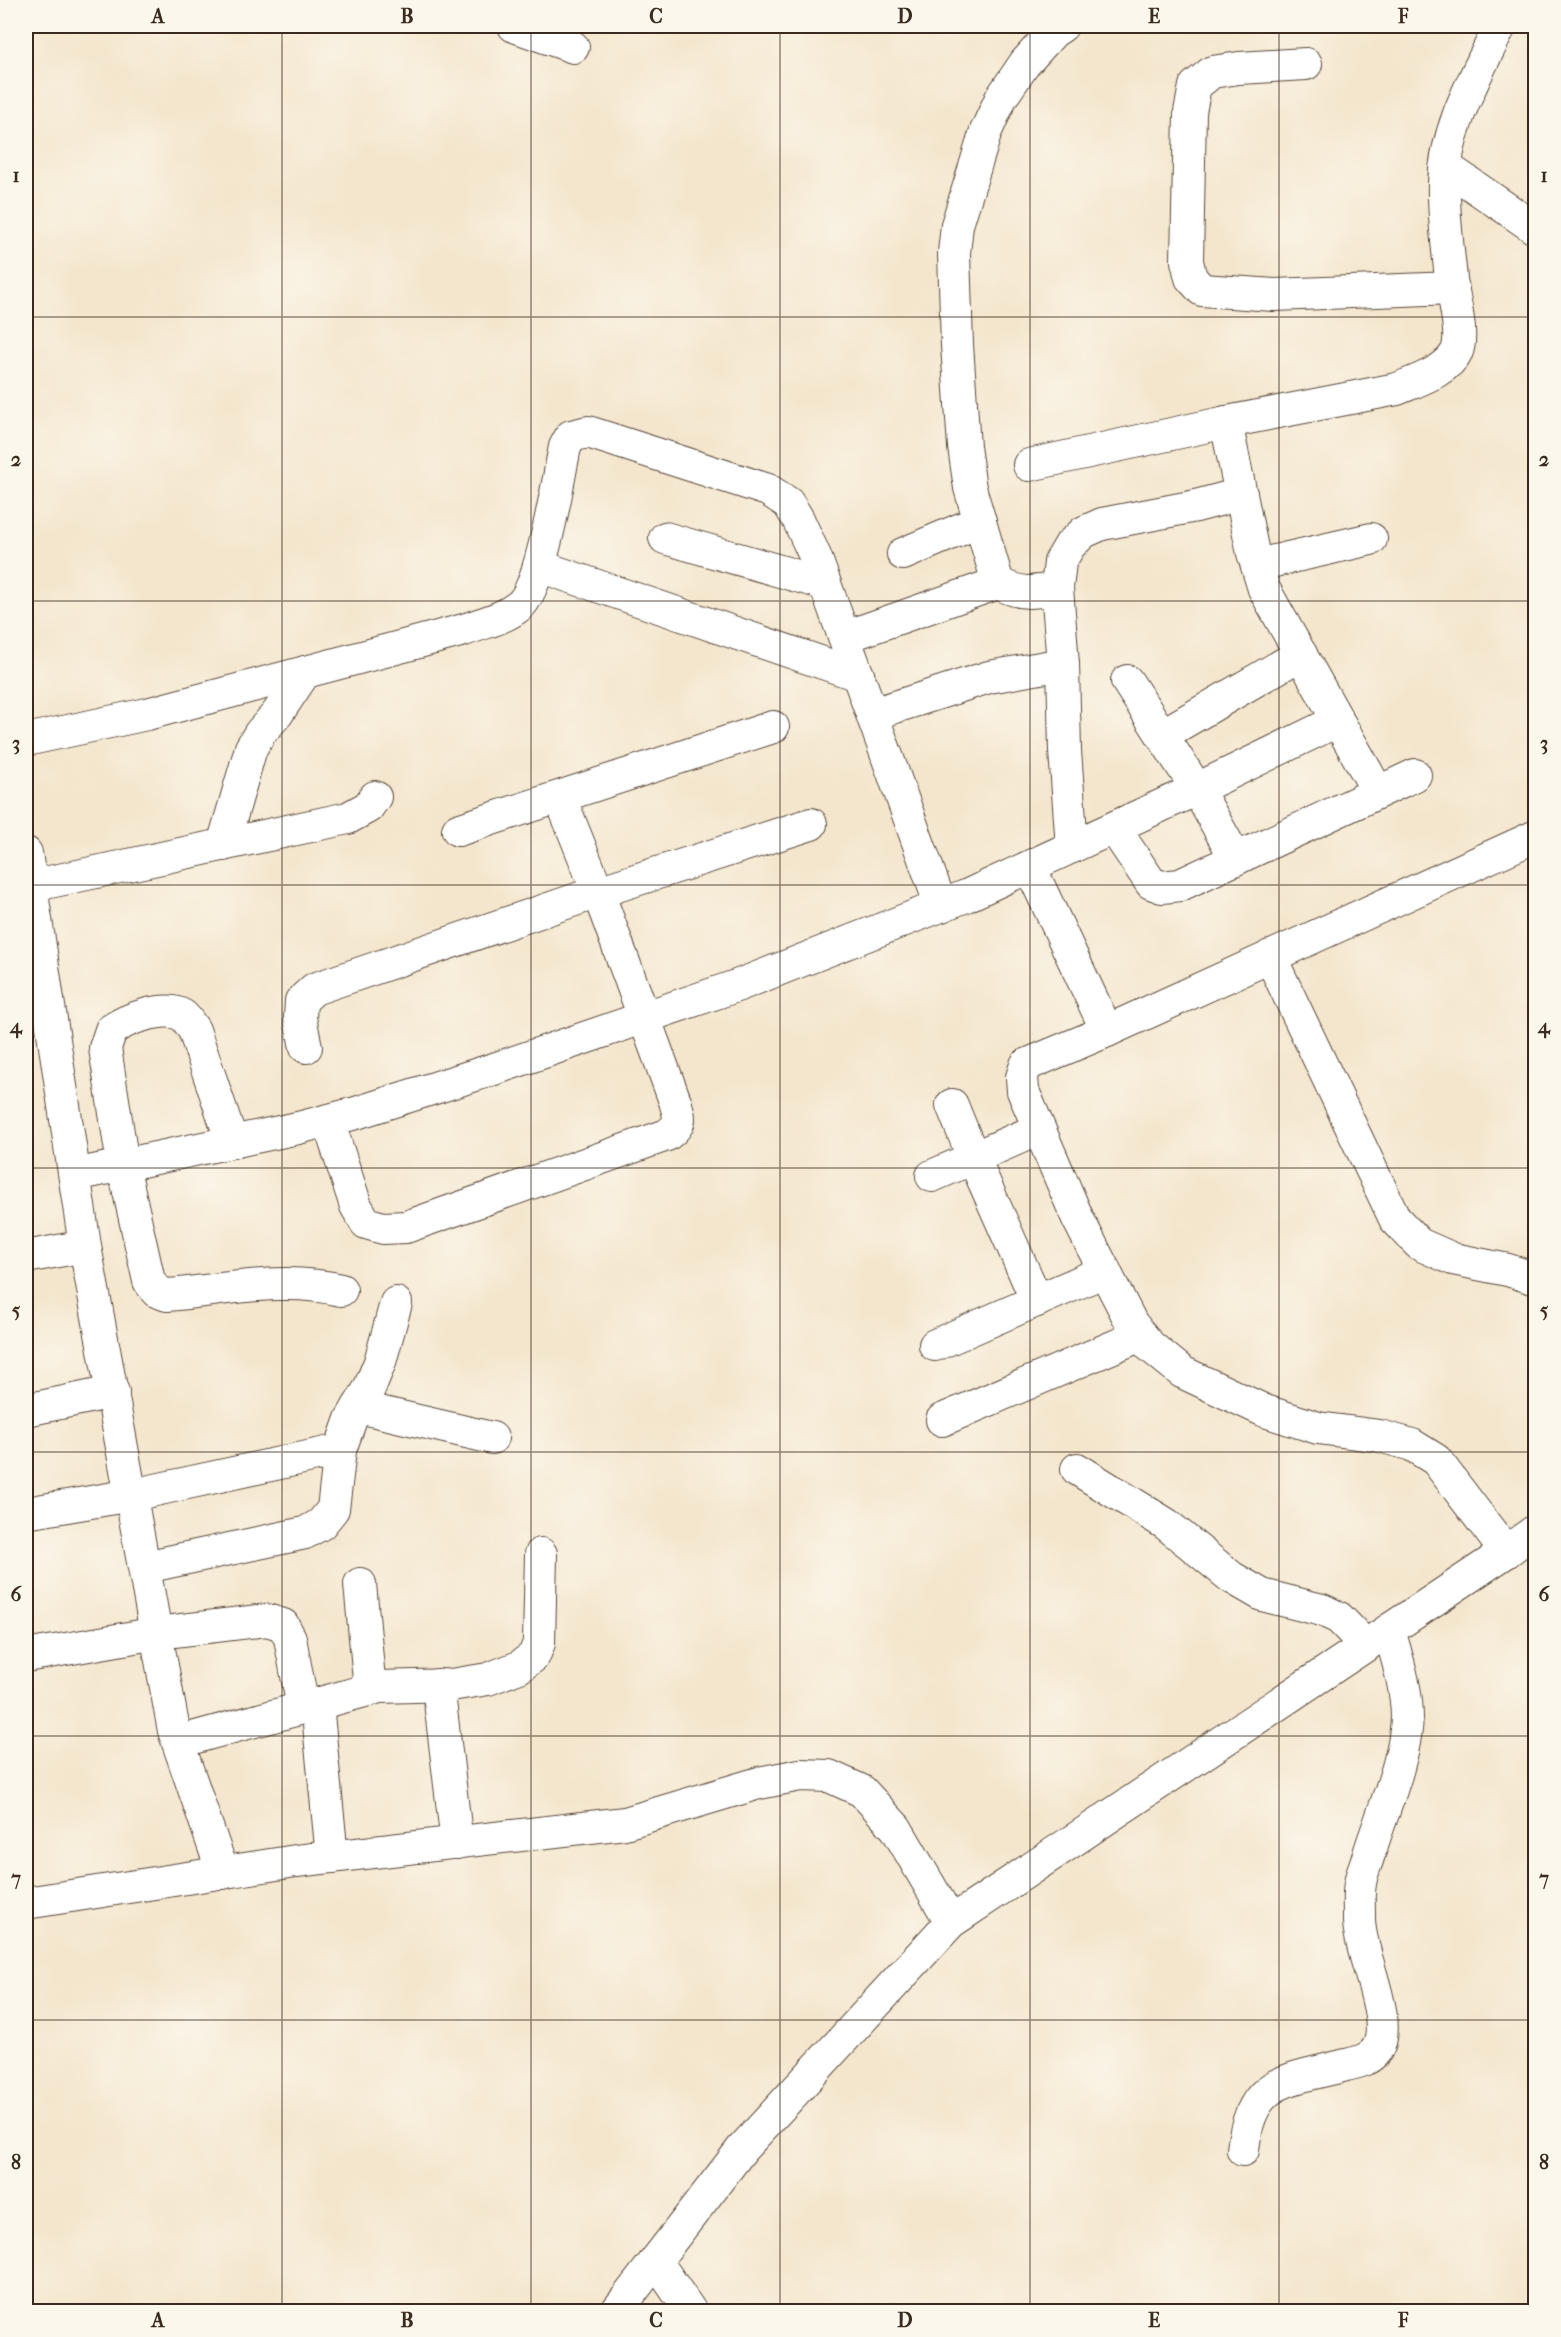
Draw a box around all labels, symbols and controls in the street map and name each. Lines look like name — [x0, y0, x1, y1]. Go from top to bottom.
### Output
text: A — [150, 5, 166, 28]
text: B — [400, 5, 414, 28]
text: C — [649, 5, 663, 28]
text: D — [897, 5, 913, 28]
text: E — [1148, 5, 1160, 28]
text: F — [1397, 5, 1409, 28]
text: 1 — [12, 164, 20, 187]
text: 1 — [1540, 164, 1548, 187]
text: 2 — [11, 448, 21, 471]
text: 2 — [1539, 448, 1549, 471]
text: 3 — [12, 732, 20, 755]
text: 3 — [1540, 732, 1548, 755]
text: 4 — [9, 1015, 23, 1039]
text: 4 — [1537, 1015, 1551, 1039]
text: 5 — [12, 1299, 21, 1322]
text: 5 — [1540, 1299, 1549, 1322]
text: 6 — [11, 1583, 23, 1606]
text: 6 — [1539, 1583, 1551, 1606]
text: 7 — [10, 1867, 21, 1890]
text: 7 — [1538, 1867, 1549, 1890]
text: 8 — [11, 2151, 21, 2174]
text: 8 — [1539, 2151, 1549, 2174]
text: A — [150, 2309, 166, 2332]
text: B — [400, 2309, 414, 2332]
text: C — [649, 2309, 663, 2332]
text: D — [897, 2309, 913, 2332]
text: E — [1148, 2309, 1160, 2332]
text: F — [1397, 2309, 1409, 2332]

